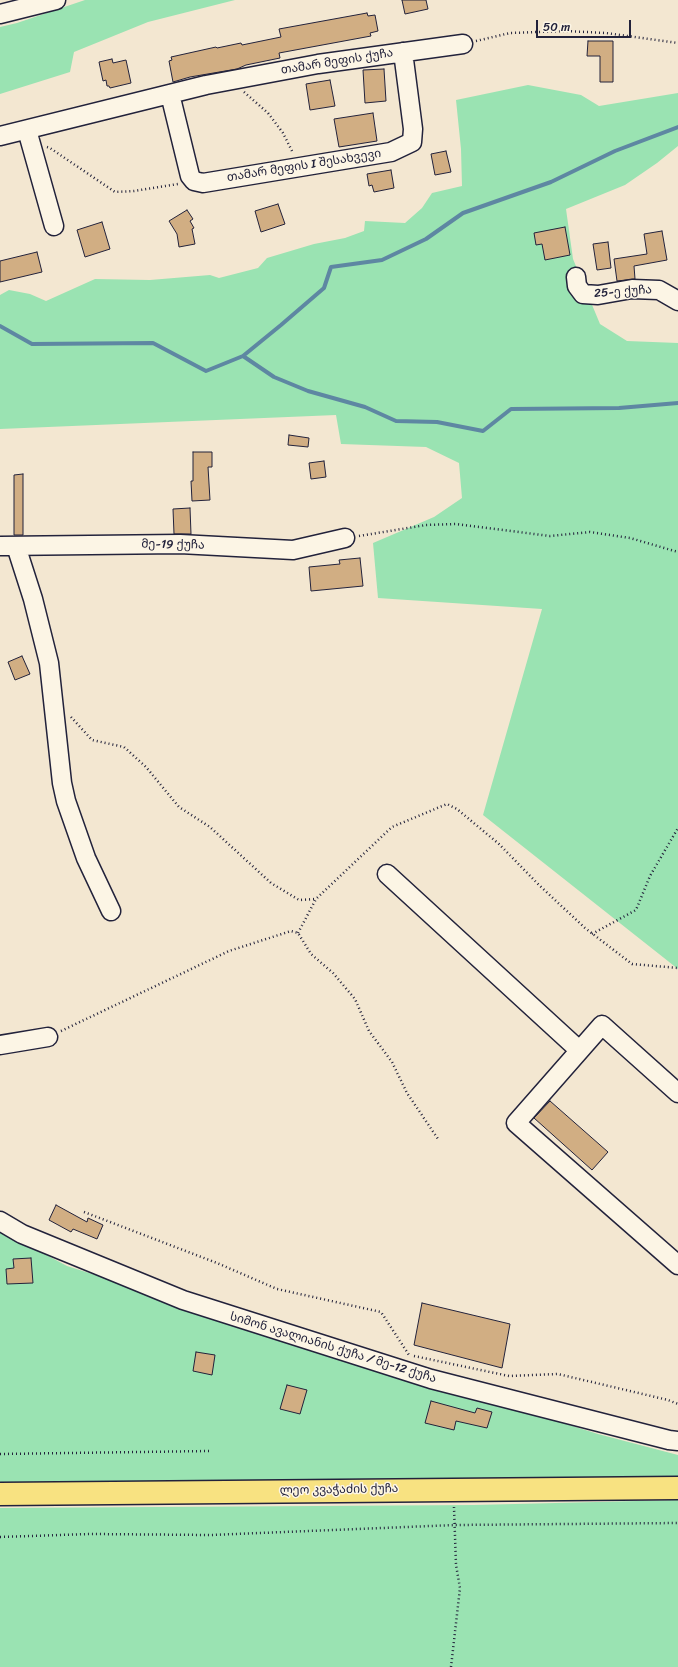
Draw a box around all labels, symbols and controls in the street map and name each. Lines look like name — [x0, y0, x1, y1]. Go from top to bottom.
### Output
scale bar — [538, 12, 633, 38]
text: 50 m — [543, 16, 570, 38]
street label: თამარ მეფის ქუჩა — [280, 46, 394, 78]
street label: თამარ მეფის I შესახვევი — [226, 147, 382, 185]
street label: 25-ე ქუჩა — [594, 283, 652, 301]
street label: მე-19 ქუჩა — [141, 537, 205, 553]
street label: სიმონ ავალიანის ქუჩა / მე-12 ქუჩა — [228, 1310, 438, 1386]
street label: ლეო კვაჭაძის ქუჩა — [279, 1482, 399, 1498]

